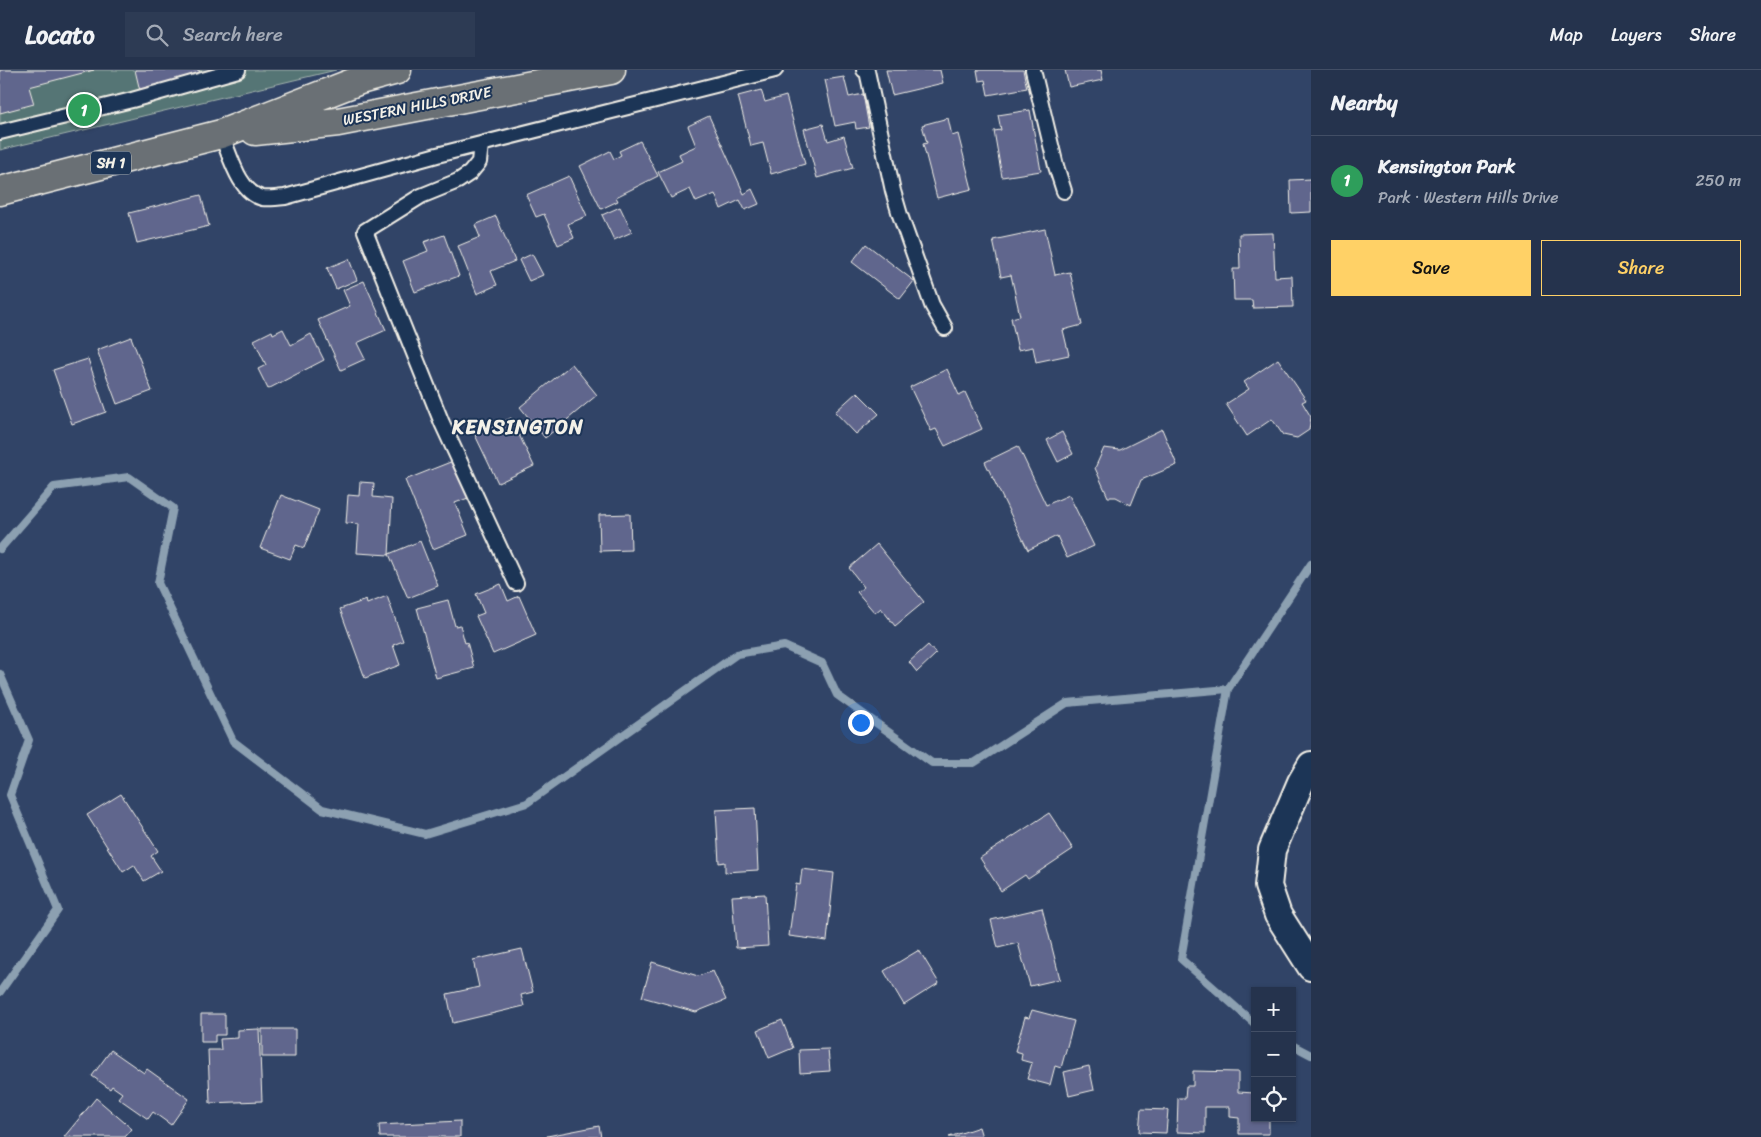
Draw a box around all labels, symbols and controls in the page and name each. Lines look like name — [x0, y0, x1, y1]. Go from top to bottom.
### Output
search box — [125, 12, 475, 57]
text: Locato — [25, 14, 95, 56]
text: Search here — [183, 18, 283, 51]
text: Map — [1550, 19, 1583, 51]
text: Layers — [1611, 19, 1662, 51]
text: Share — [1690, 19, 1736, 51]
icon: search — [143, 21, 171, 49]
street label: WESTERN HILLS DRIVE — [340, 79, 495, 133]
text: Nearby — [1331, 84, 1397, 122]
pin: 1 — [68, 91, 100, 129]
text: Kensington Park — [1378, 150, 1515, 183]
road number: SH 1 — [91, 152, 131, 175]
text: 1 — [1344, 166, 1350, 195]
text: 250 m — [1695, 166, 1741, 195]
text: Park · Western Hills Drive — [1378, 183, 1558, 212]
button: Save — [1331, 240, 1531, 296]
button: Share — [1541, 240, 1741, 296]
district label: KENSINGTON — [451, 410, 584, 445]
your location — [848, 710, 874, 736]
map controls — [1251, 987, 1296, 1122]
button: + — [1251, 987, 1296, 1032]
button: − — [1251, 1032, 1296, 1077]
button: locate — [1251, 1077, 1296, 1122]

